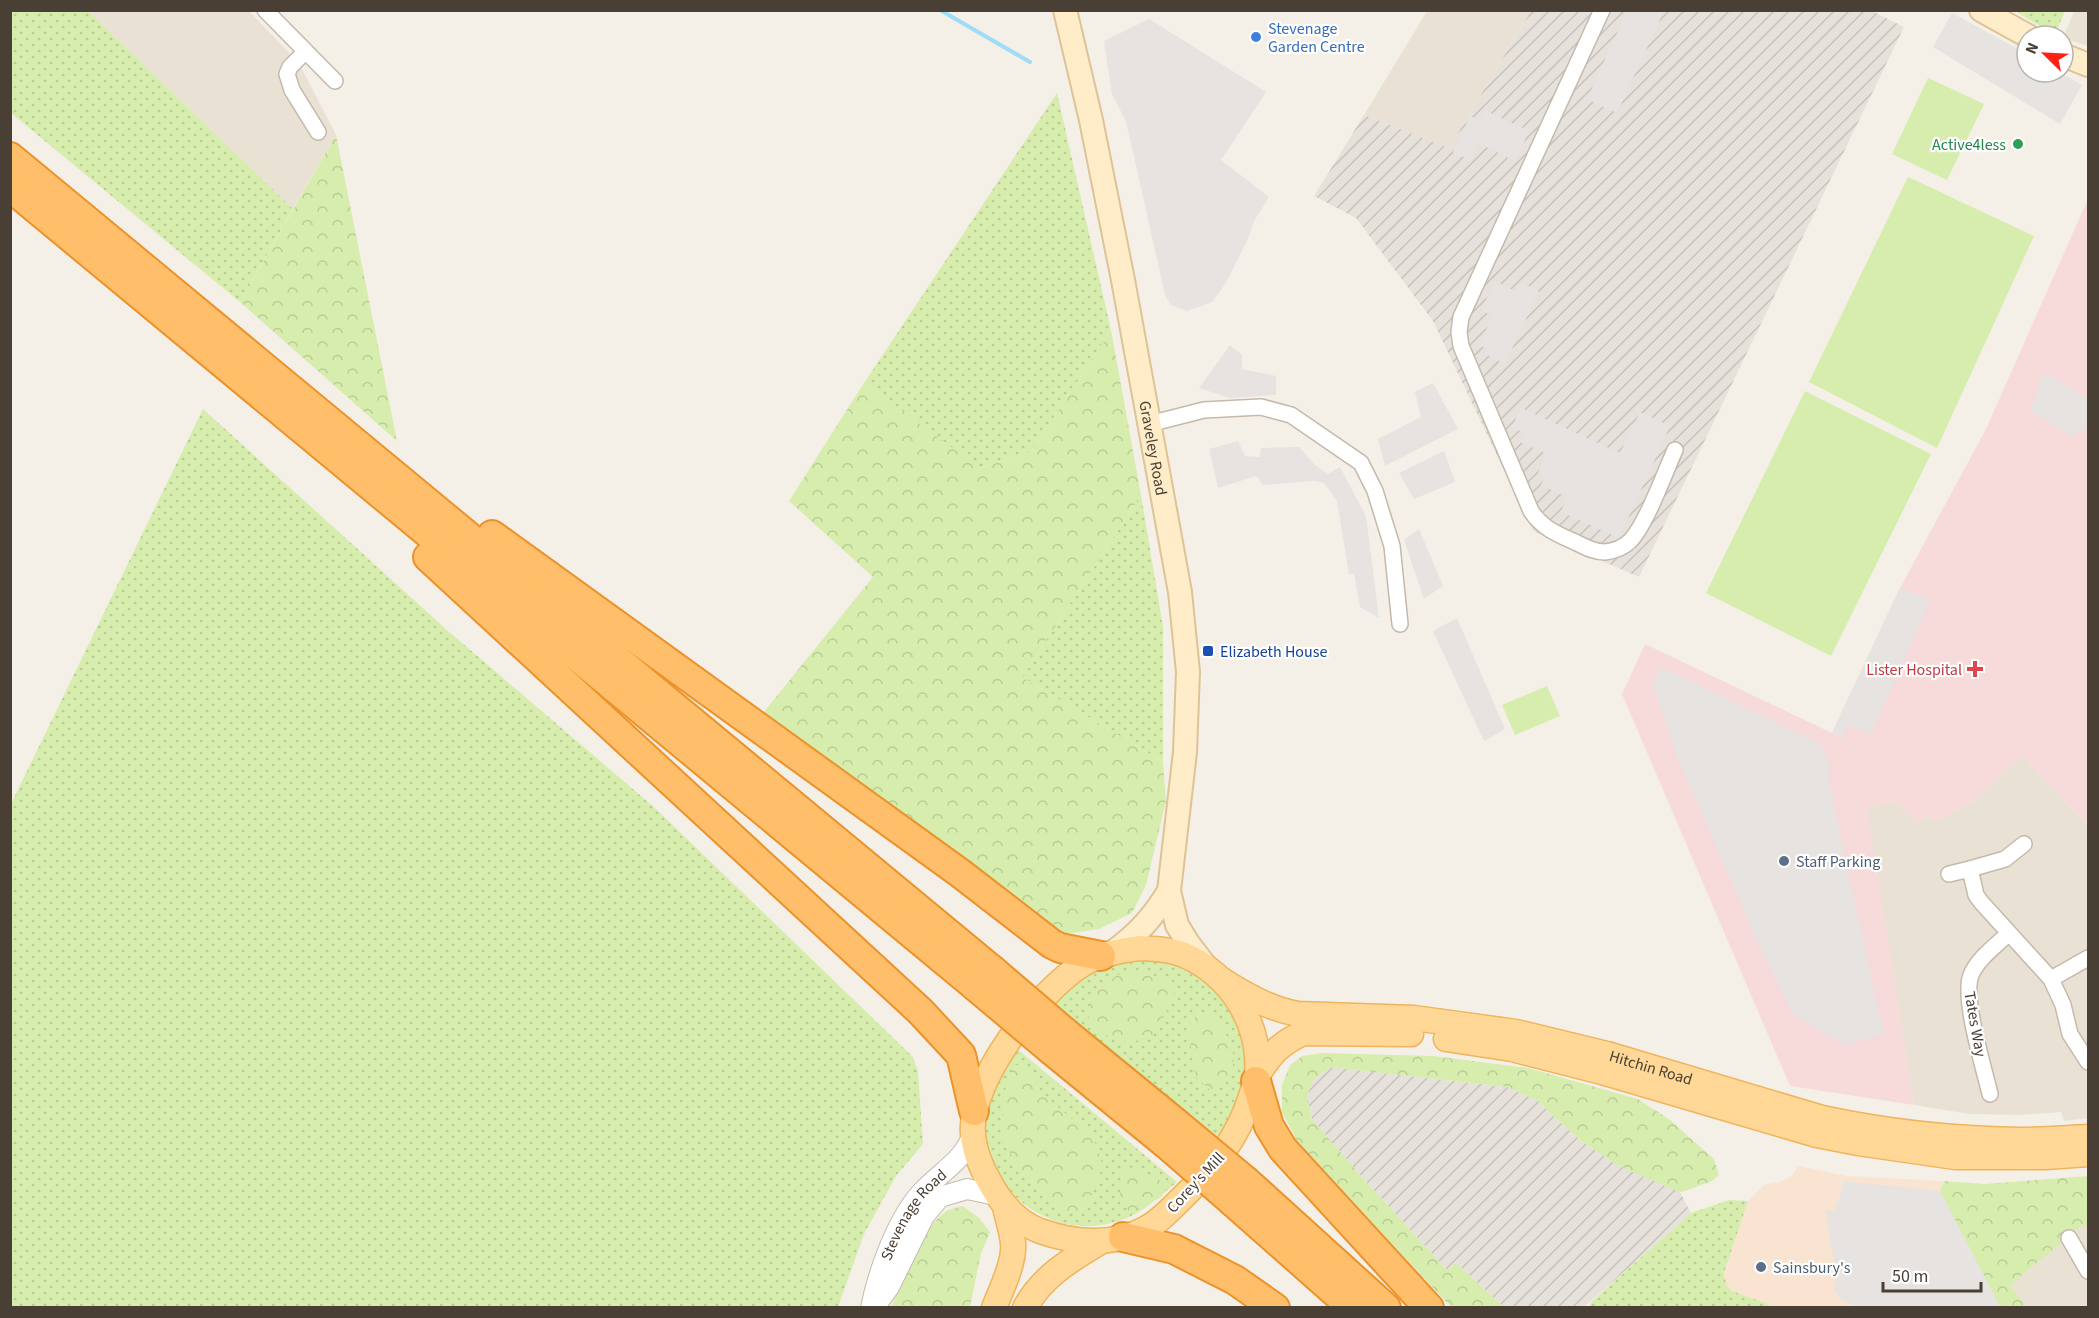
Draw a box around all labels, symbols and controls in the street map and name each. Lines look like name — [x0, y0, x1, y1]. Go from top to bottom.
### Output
place label: Stevenage Garden Centre — [1268, 18, 1365, 58]
north arrow — [2015, 24, 2075, 84]
marker: Stevenage Garden Centre — [1249, 30, 1263, 44]
text: N — [2020, 39, 2044, 58]
place label: Active4less — [1932, 134, 2006, 156]
marker: Active4less — [2011, 137, 2025, 151]
street label: Graveley Road — [1133, 399, 1172, 497]
place label: Elizabeth House — [1220, 641, 1327, 663]
marker: Elizabeth House — [1201, 644, 1215, 658]
place label: Lister Hospital — [1866, 659, 1962, 681]
marker: Lister Hospital — [1966, 660, 1984, 678]
place label: Staff Parking — [1796, 851, 1880, 873]
marker: Staff Parking — [1777, 854, 1791, 868]
street label: Tates Way — [1958, 990, 1992, 1059]
street label: Hitchin Road — [1606, 1045, 1695, 1091]
street label: Corey's Mill — [1162, 1147, 1230, 1218]
street label: Stevenage Road — [875, 1164, 952, 1264]
scale bar — [1883, 1255, 1980, 1293]
place label: Sainsbury's — [1773, 1257, 1851, 1279]
marker: Sainsbury's — [1754, 1260, 1768, 1274]
text: 50 m — [1892, 1264, 1928, 1289]

